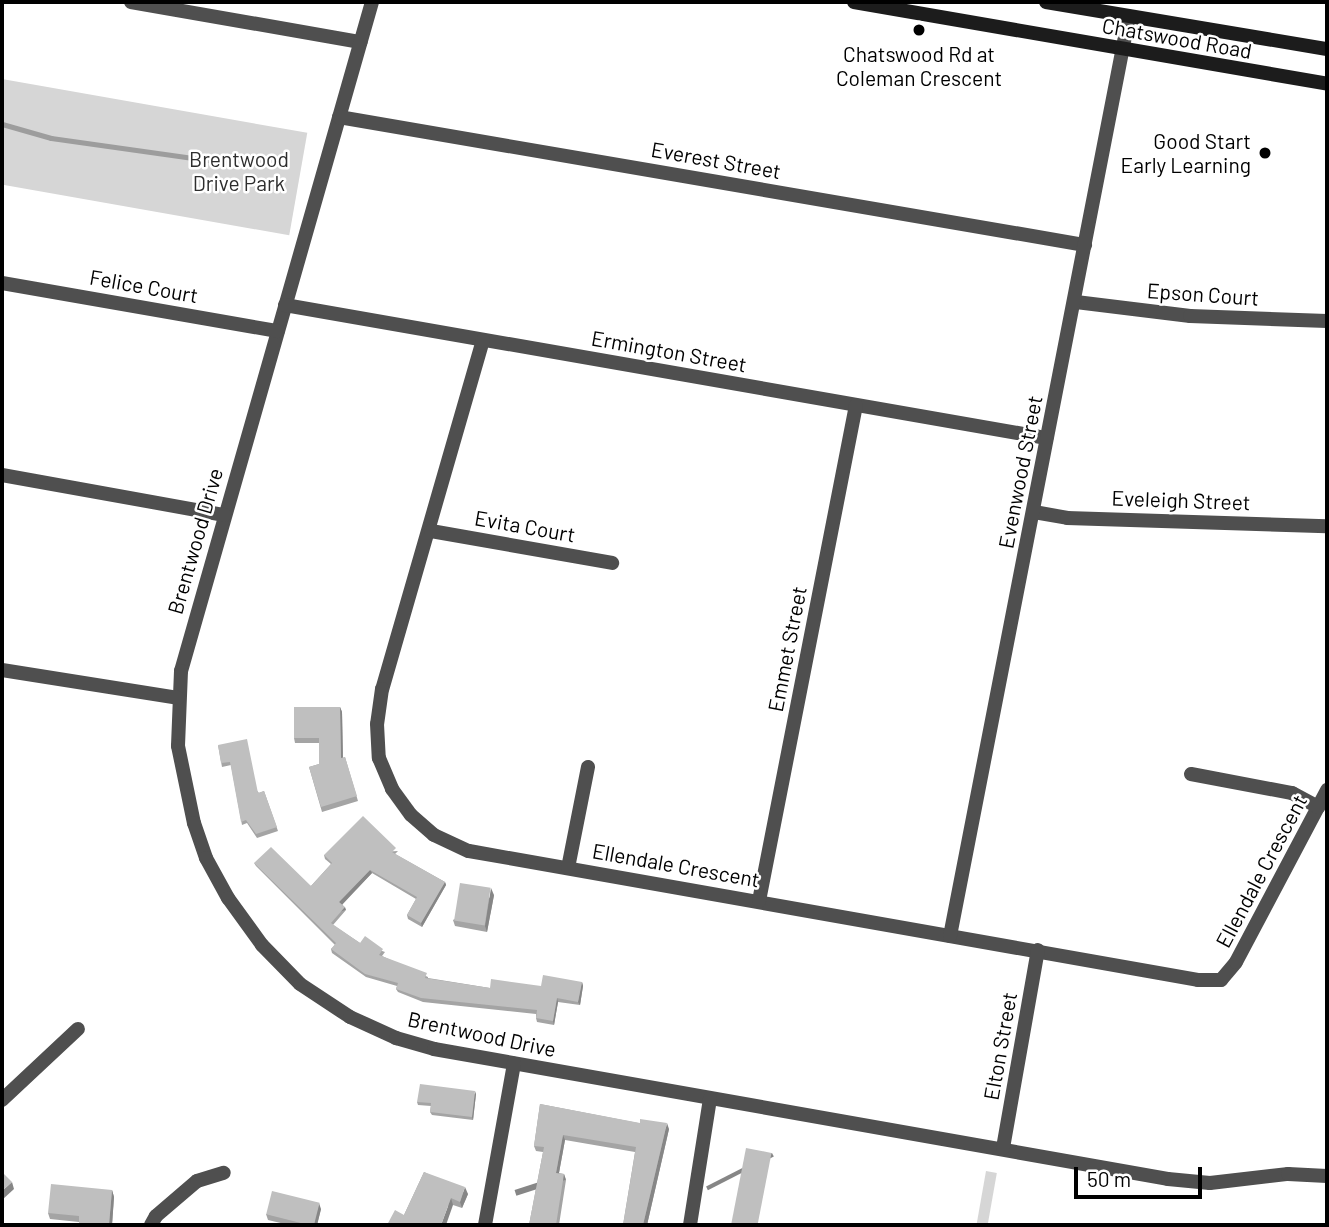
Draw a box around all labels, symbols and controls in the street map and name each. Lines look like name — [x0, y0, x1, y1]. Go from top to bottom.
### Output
street label: Chatswood Road — [1100, 12, 1254, 64]
marker: Chatswood Rd at Coleman Crescent — [911, 22, 927, 38]
place label: Chatswood Rd at Coleman Crescent — [836, 41, 1002, 91]
place label: Good Start Early Learning — [1121, 128, 1251, 178]
street label: Everest Street — [649, 136, 783, 184]
marker: Good Start Early Learning — [1257, 145, 1273, 161]
park label: Brentwood Drive Park — [189, 146, 289, 196]
street label: Felice Court — [88, 264, 200, 308]
street label: Epson Court — [1146, 278, 1260, 310]
street label: Ermington Street — [589, 325, 749, 377]
street label: Evenwood Street — [993, 393, 1047, 551]
street label: Brentwood Drive — [162, 465, 228, 617]
street label: Eveleigh Street — [1111, 485, 1251, 515]
street label: Evita Court — [473, 505, 577, 547]
street label: Emmet Street — [762, 584, 812, 714]
street label: Ellendale Crescent — [1210, 790, 1312, 952]
street label: Ellendale Crescent — [590, 838, 762, 892]
street label: Elton Street — [978, 990, 1022, 1102]
street label: Brentwood Drive — [406, 1006, 558, 1062]
scale bar — [1077, 1154, 1205, 1198]
text: 50 m — [1087, 1166, 1131, 1191]

